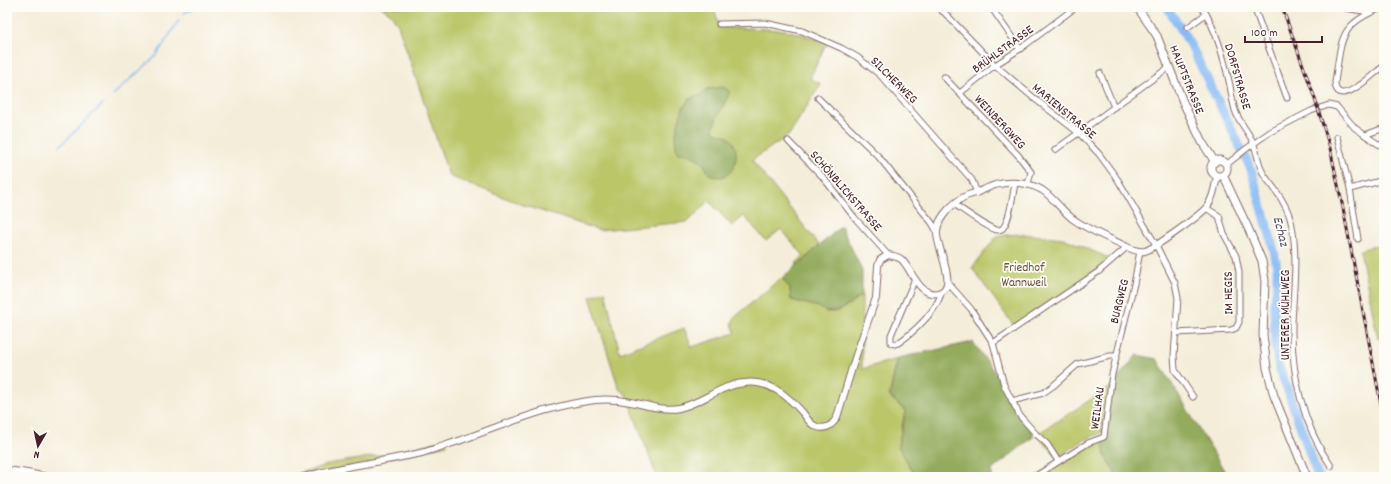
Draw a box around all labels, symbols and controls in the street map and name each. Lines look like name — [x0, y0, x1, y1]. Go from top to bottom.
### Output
scale bar — [1245, 18, 1322, 44]
street label: BRÜHLSTRASSE — [969, 21, 1038, 79]
text: 100 m — [1251, 25, 1278, 42]
street label: DORFSTRASSE — [1218, 41, 1255, 112]
street label: HAUPTSTRASSE — [1163, 43, 1208, 117]
street label: SILCHERWEG — [865, 53, 921, 109]
street label: MARIENSTRASSE — [1027, 79, 1100, 145]
street label: WEINBERGWEG — [969, 91, 1030, 154]
street label: SCHÖNBLICKSTRASSE — [804, 147, 886, 236]
water label: Echaz — [1267, 214, 1294, 249]
park label: Friedhof Wannweil — [1001, 259, 1047, 293]
street label: UNTERER MÜHLWEG — [1277, 270, 1296, 360]
street label: IM HEGIS — [1220, 271, 1239, 315]
street label: BURGWEG — [1106, 277, 1135, 326]
street label: WEILHAU — [1086, 386, 1111, 431]
north arrow — [18, 426, 58, 466]
text: N — [32, 445, 41, 462]

